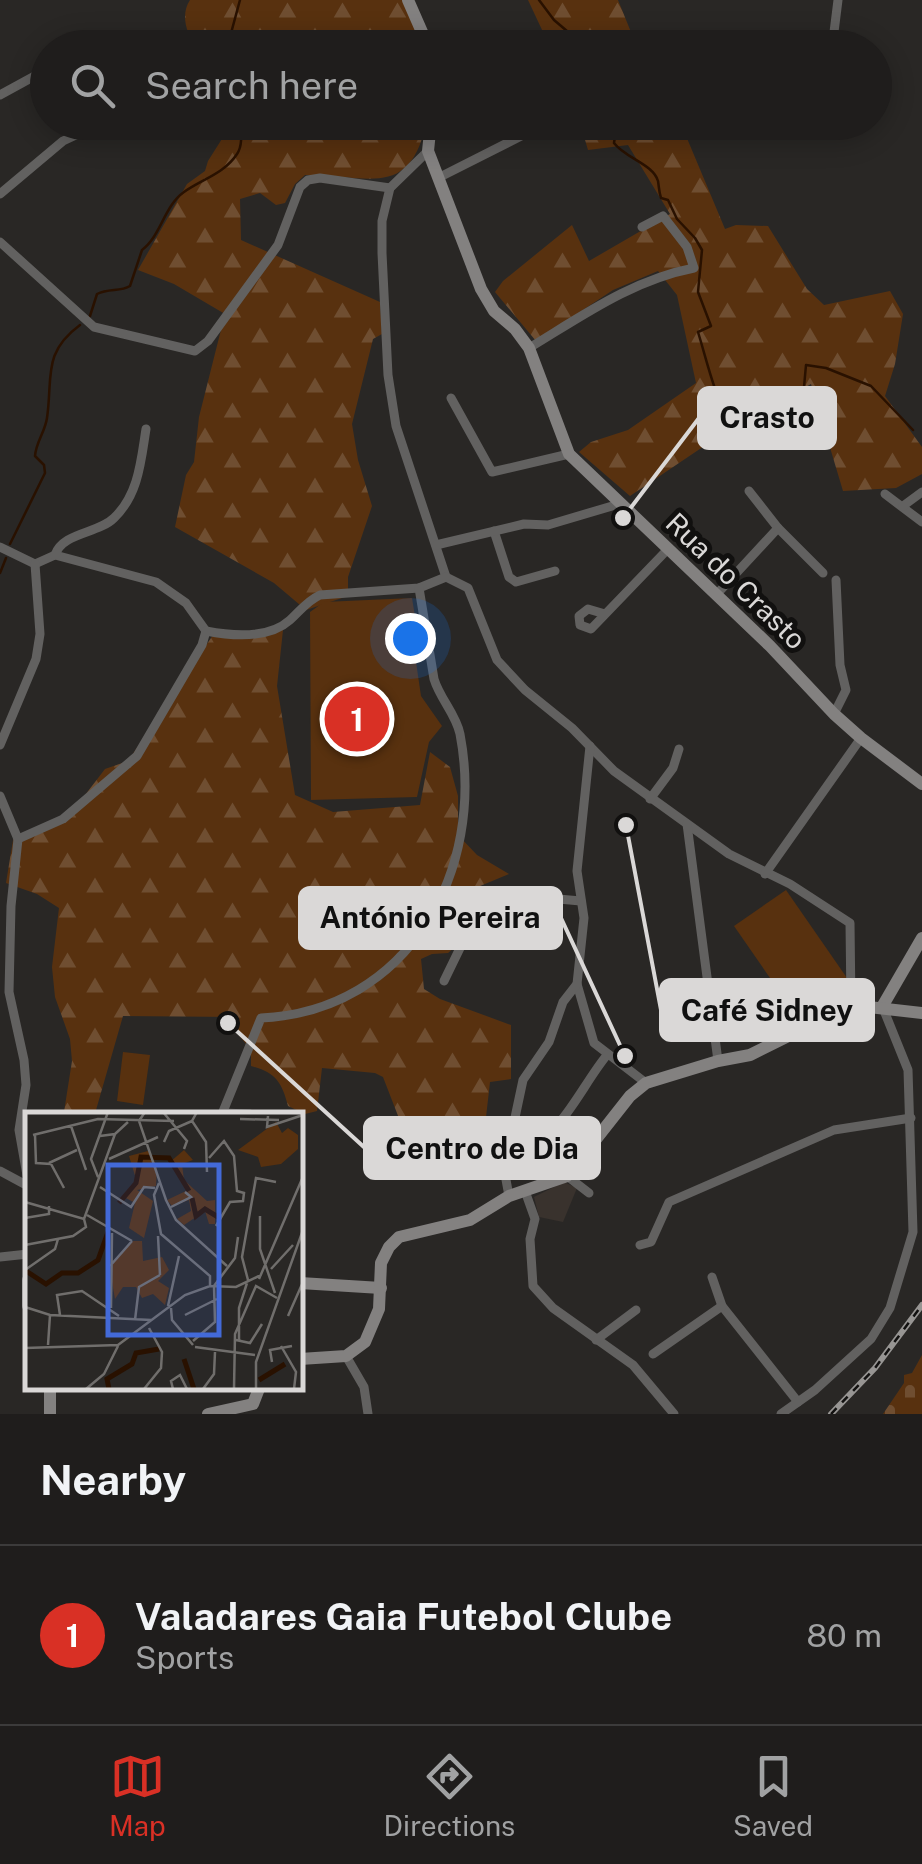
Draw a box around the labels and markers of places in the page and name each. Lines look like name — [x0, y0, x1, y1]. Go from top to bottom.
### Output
callout: Crasto — [699, 388, 835, 448]
pin: 1 — [324, 682, 390, 756]
callout: António Pereira — [300, 888, 561, 948]
callout: Café Sidney — [661, 980, 873, 1040]
callout: Centro de Dia — [365, 1118, 599, 1178]

